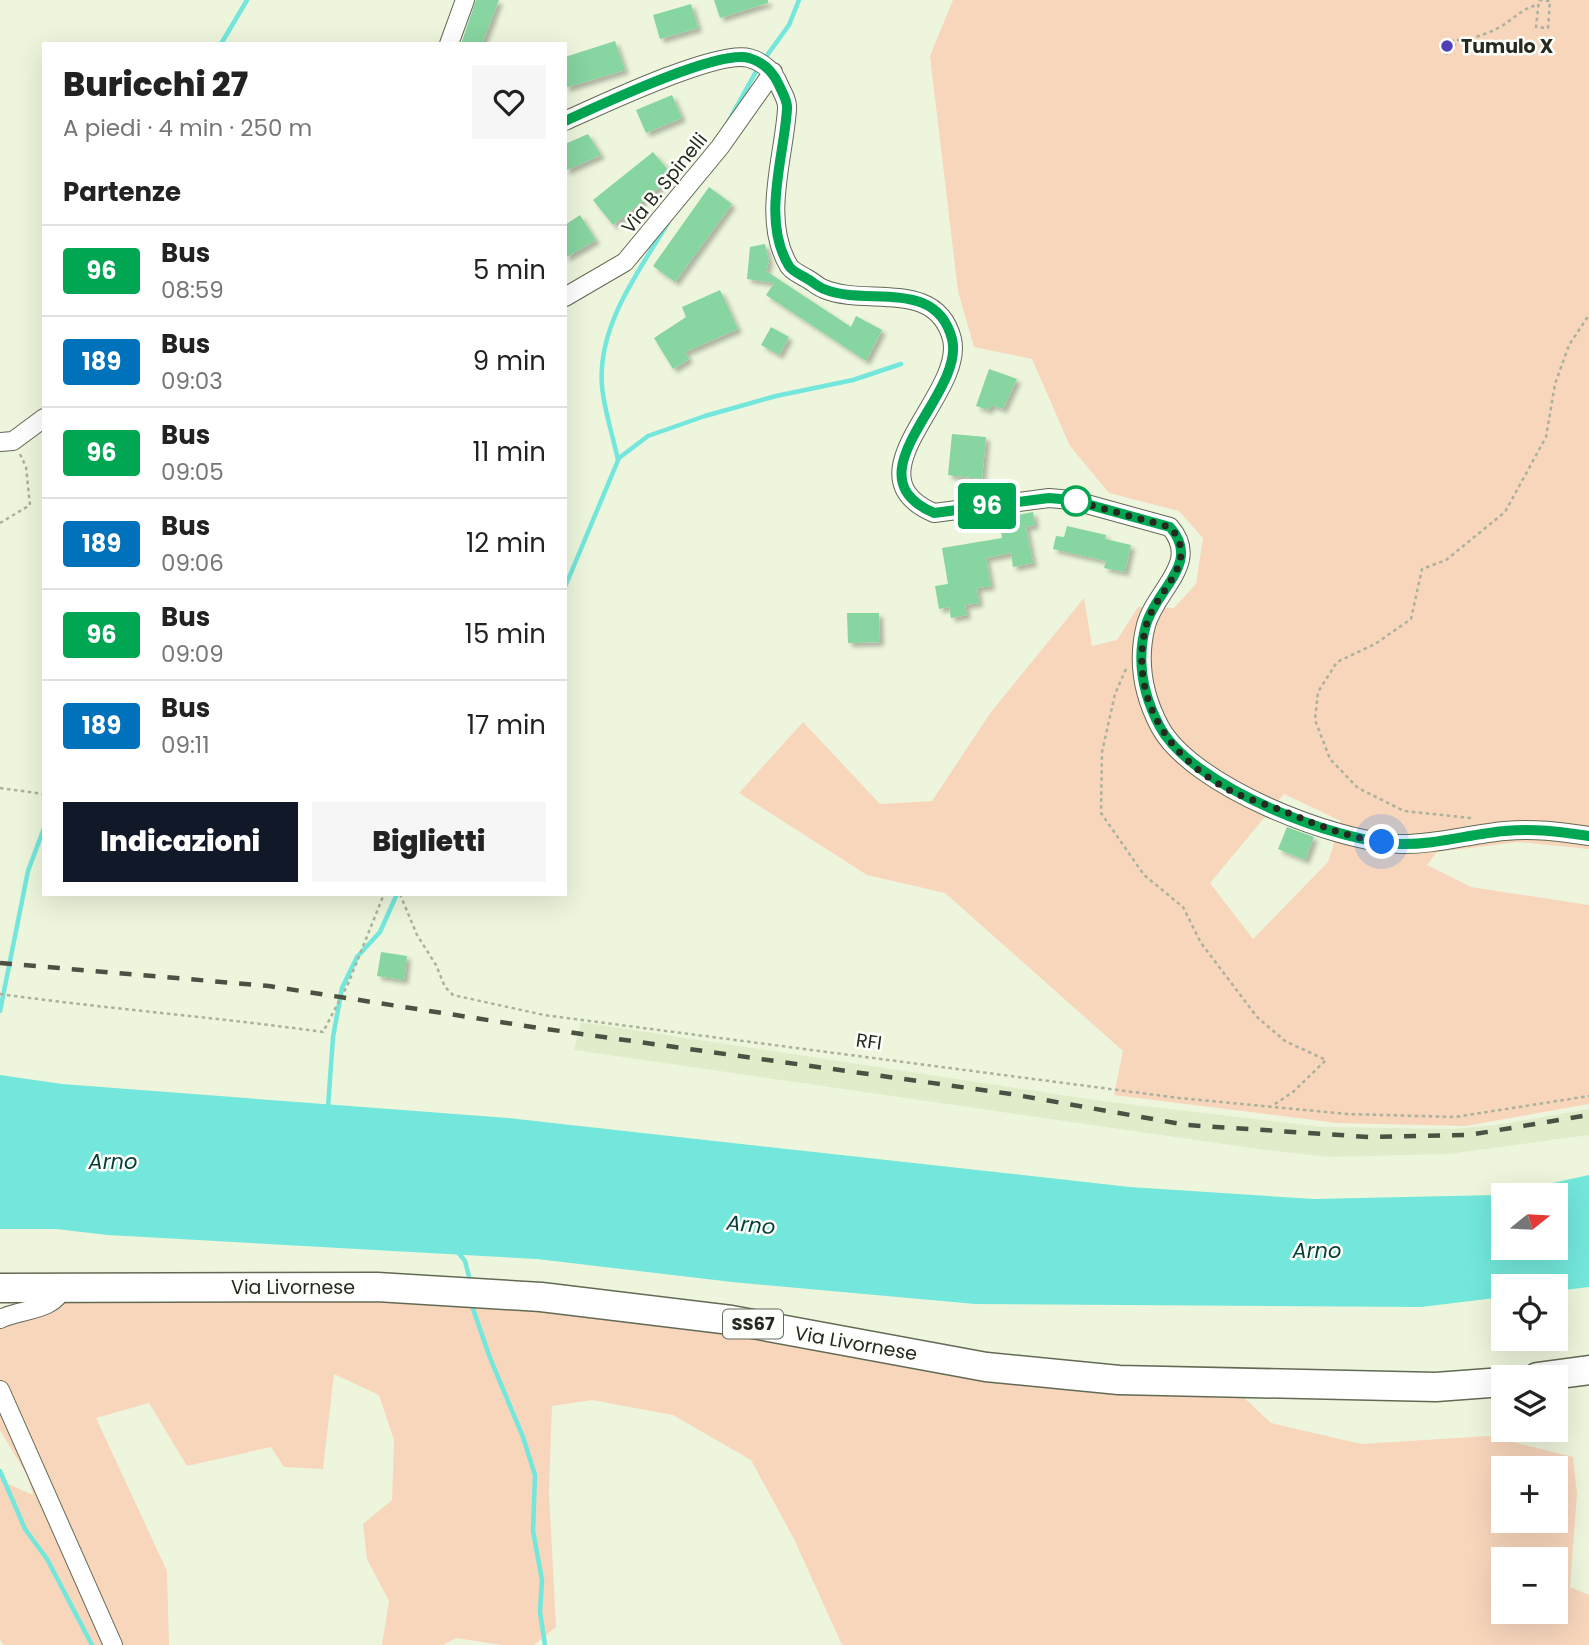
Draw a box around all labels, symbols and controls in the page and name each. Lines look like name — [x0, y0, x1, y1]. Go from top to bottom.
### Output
place label: Tumulo X — [1461, 33, 1554, 60]
marker: Tumulo X — [1439, 38, 1455, 54]
text: Buricchi 27 — [63, 61, 248, 108]
button: heart — [472, 65, 546, 139]
text: A piedi · 4 min · 250 m — [63, 112, 312, 144]
street label: Via B. Spinelli — [615, 127, 714, 240]
text: Partenze — [63, 174, 181, 210]
text: Bus — [161, 235, 210, 271]
text: 5 min — [473, 252, 546, 288]
text: 96 — [86, 254, 117, 287]
text: 08:59 — [161, 274, 224, 306]
text: Bus — [161, 326, 210, 362]
text: 9 min — [473, 343, 546, 379]
text: 189 — [82, 345, 121, 378]
text: 09:03 — [161, 365, 223, 397]
text: Bus — [161, 417, 210, 453]
text: 11 min — [473, 434, 546, 470]
text: 96 — [86, 436, 117, 469]
text: 09:05 — [161, 456, 224, 488]
line badge: 96 — [956, 483, 1018, 529]
unlabelled marker — [1061, 486, 1091, 516]
text: 96 — [972, 489, 1002, 522]
text: Bus — [161, 508, 210, 544]
text: 12 min — [466, 525, 546, 561]
text: 189 — [82, 527, 121, 560]
text: 09:06 — [161, 547, 224, 579]
text: Bus — [161, 599, 210, 635]
text: 15 min — [465, 616, 546, 652]
text: 96 — [86, 618, 117, 651]
text: 09:09 — [161, 638, 224, 670]
text: Bus — [161, 690, 210, 726]
text: 17 min — [467, 707, 546, 743]
text: 189 — [82, 709, 121, 742]
text: 09:11 — [161, 729, 210, 761]
button: Indicazioni — [63, 802, 298, 882]
button: Biglietti — [312, 802, 546, 882]
your location — [1364, 824, 1399, 859]
street label: RFI — [854, 1026, 884, 1057]
water label: Arno — [88, 1147, 137, 1176]
north arrow — [1491, 1183, 1568, 1260]
map controls — [1491, 1183, 1568, 1624]
water label: Arno — [724, 1207, 777, 1241]
water label: Arno — [1292, 1236, 1341, 1265]
street label: Via Livornese — [231, 1274, 355, 1301]
button: locate — [1491, 1274, 1568, 1351]
road number: SS67 — [723, 1310, 783, 1338]
street label: Via Livornese — [793, 1319, 919, 1368]
button: layers — [1491, 1365, 1568, 1442]
button: + — [1491, 1456, 1568, 1533]
button: − — [1491, 1547, 1568, 1624]

